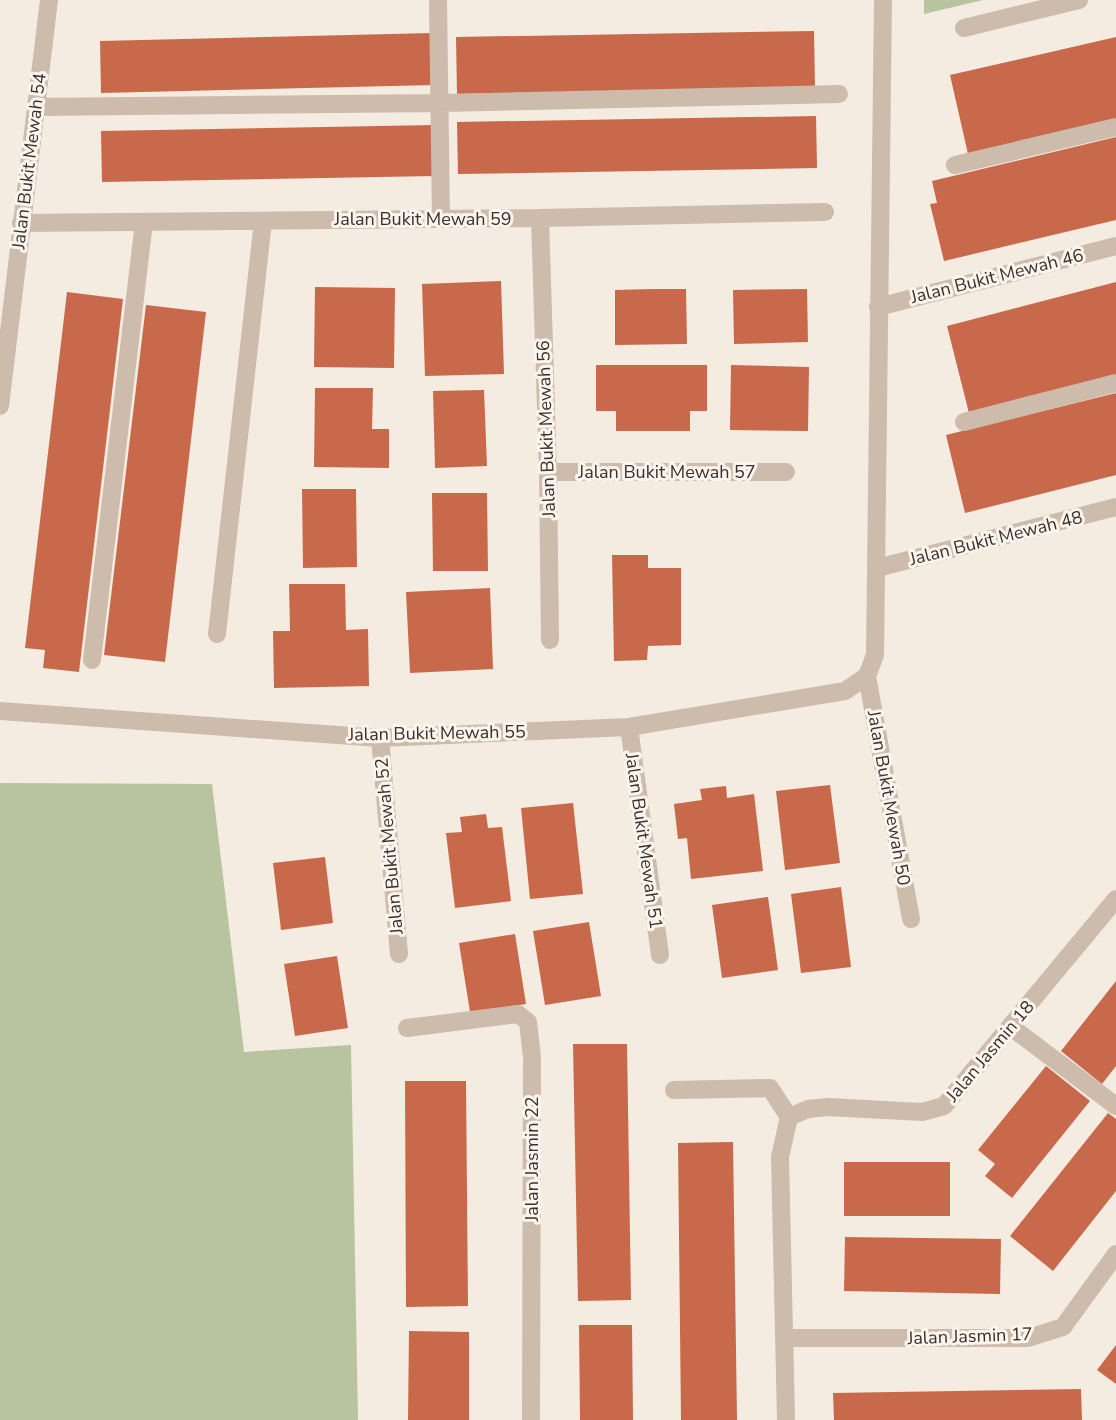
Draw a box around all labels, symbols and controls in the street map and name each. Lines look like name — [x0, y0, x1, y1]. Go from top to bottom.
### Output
street label: Jalan Bukit Mewah 54 — [6, 71, 52, 251]
street label: Jalan Bukit Mewah 59 — [333, 207, 512, 231]
street label: Jalan Bukit Mewah 46 — [907, 243, 1086, 309]
street label: Jalan Bukit Mewah 56 — [531, 340, 561, 519]
street label: Jalan Bukit Mewah 57 — [577, 460, 756, 484]
street label: Jalan Bukit Mewah 48 — [906, 505, 1085, 571]
street label: Jalan Bukit Mewah 50 — [862, 708, 916, 887]
street label: Jalan Bukit Mewah 55 — [347, 719, 526, 747]
street label: Jalan Bukit Mewah 51 — [620, 751, 668, 930]
street label: Jalan Bukit Mewah 52 — [369, 757, 409, 936]
street label: Jalan Jasmin 18 — [940, 995, 1039, 1107]
street label: Jalan Jasmin 22 — [520, 1096, 544, 1223]
street label: Jalan Jasmin 17 — [906, 1322, 1033, 1350]

